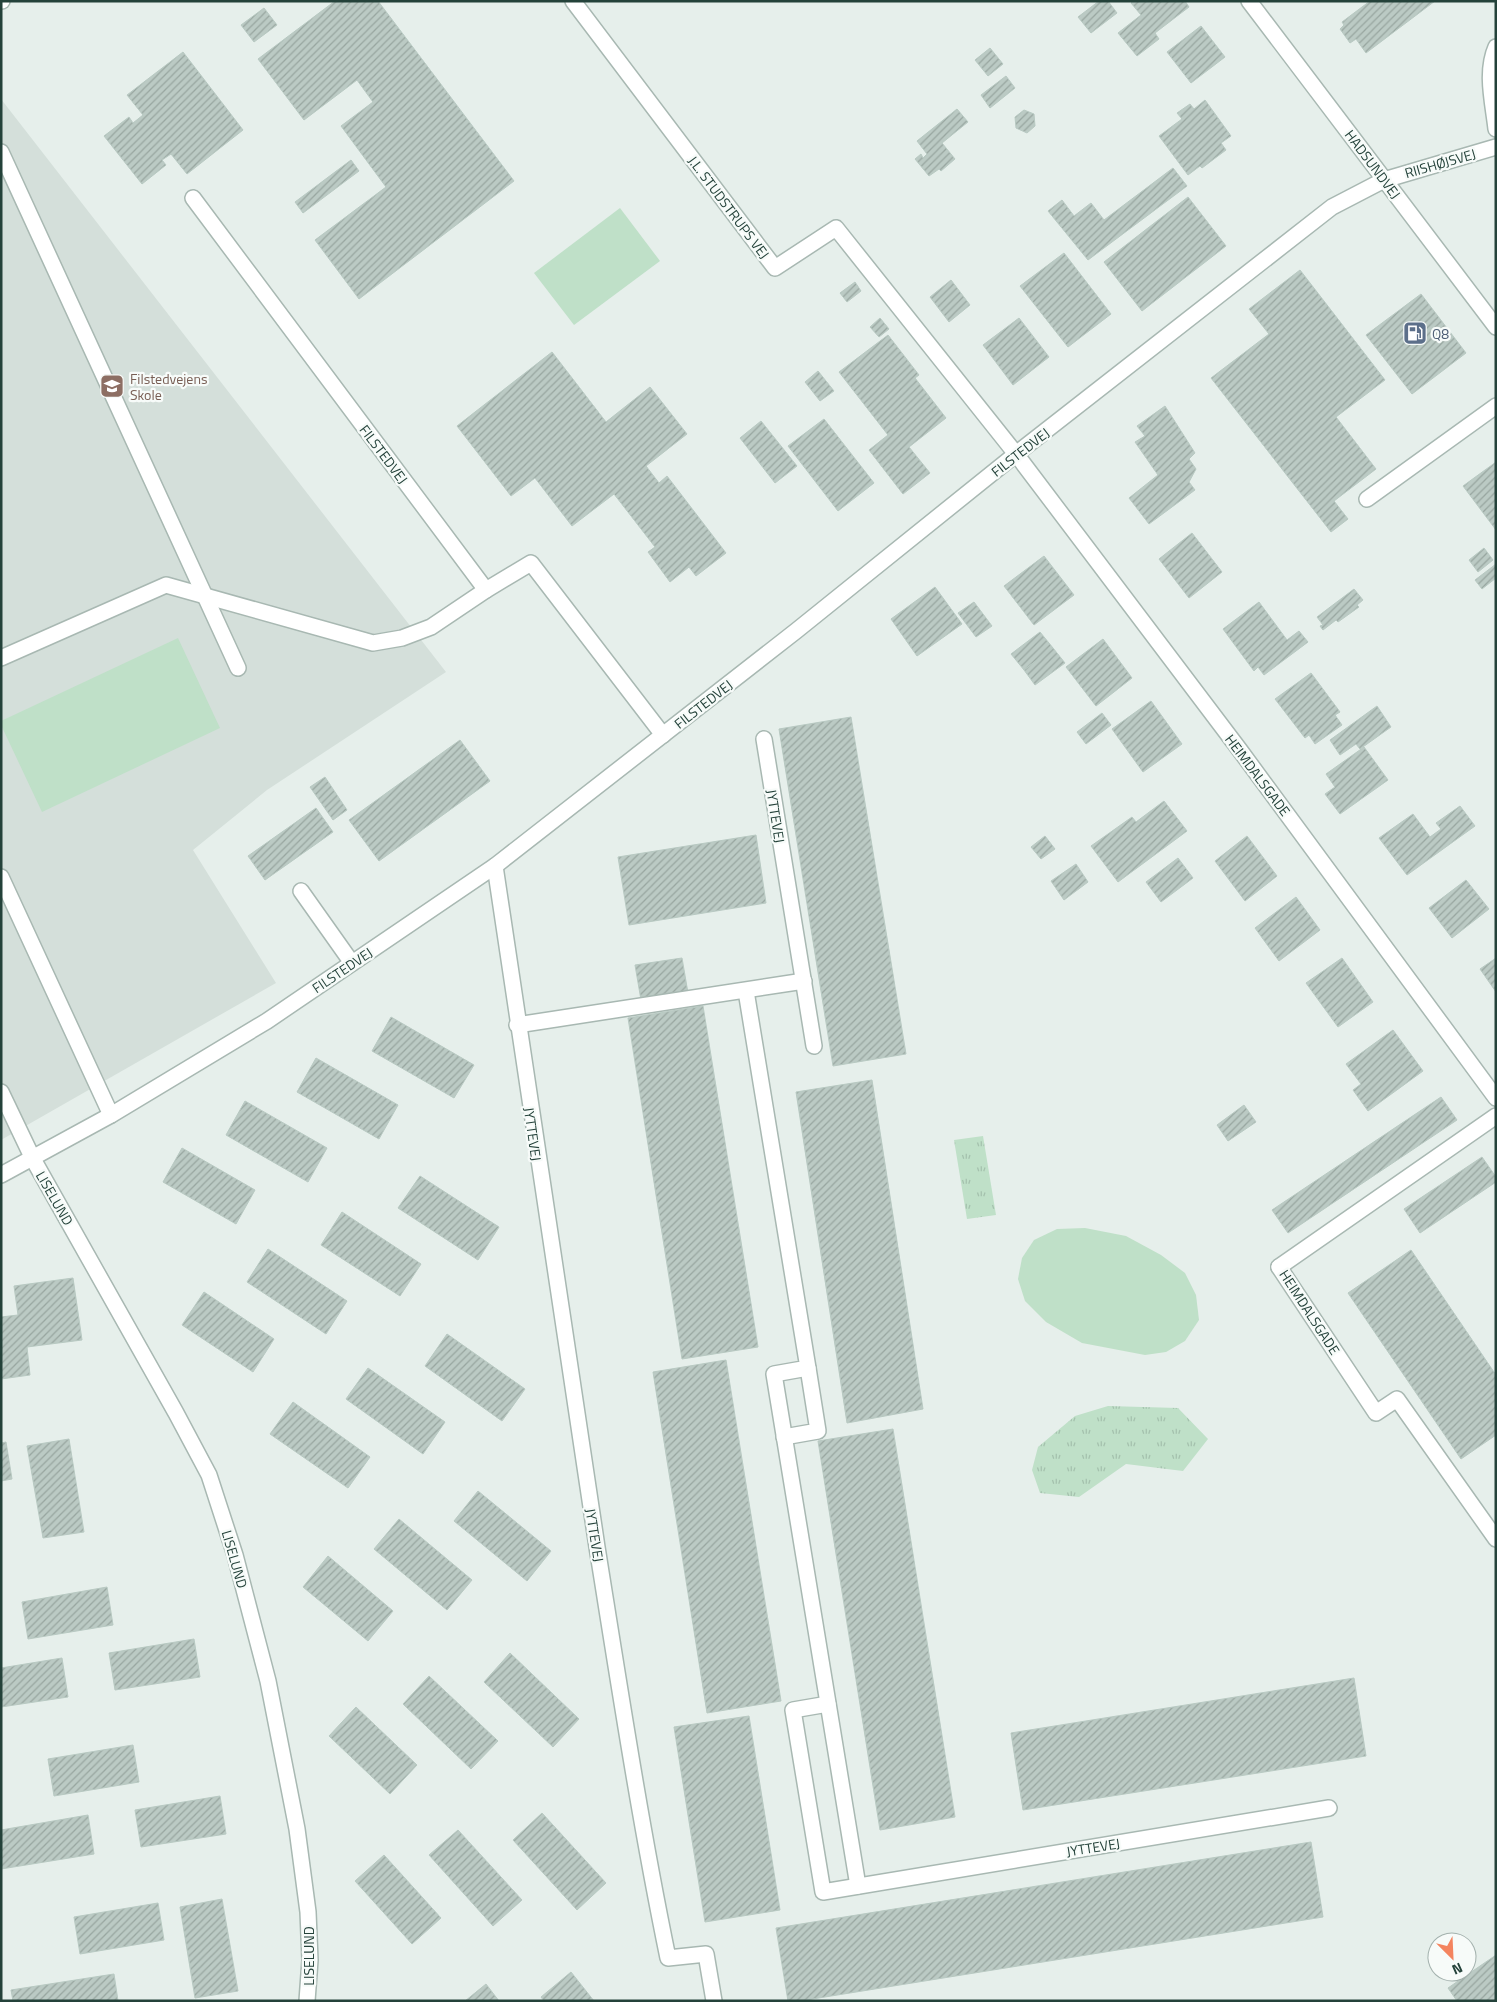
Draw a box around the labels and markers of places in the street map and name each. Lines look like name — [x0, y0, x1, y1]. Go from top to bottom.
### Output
fuel station icon: Q8 — [1402, 320, 1428, 346]
place label: Q8 — [1432, 323, 1449, 344]
place label: Filstedvejens Skole — [130, 368, 207, 405]
school or university icon: Filstedvejens Skole — [99, 373, 125, 399]

